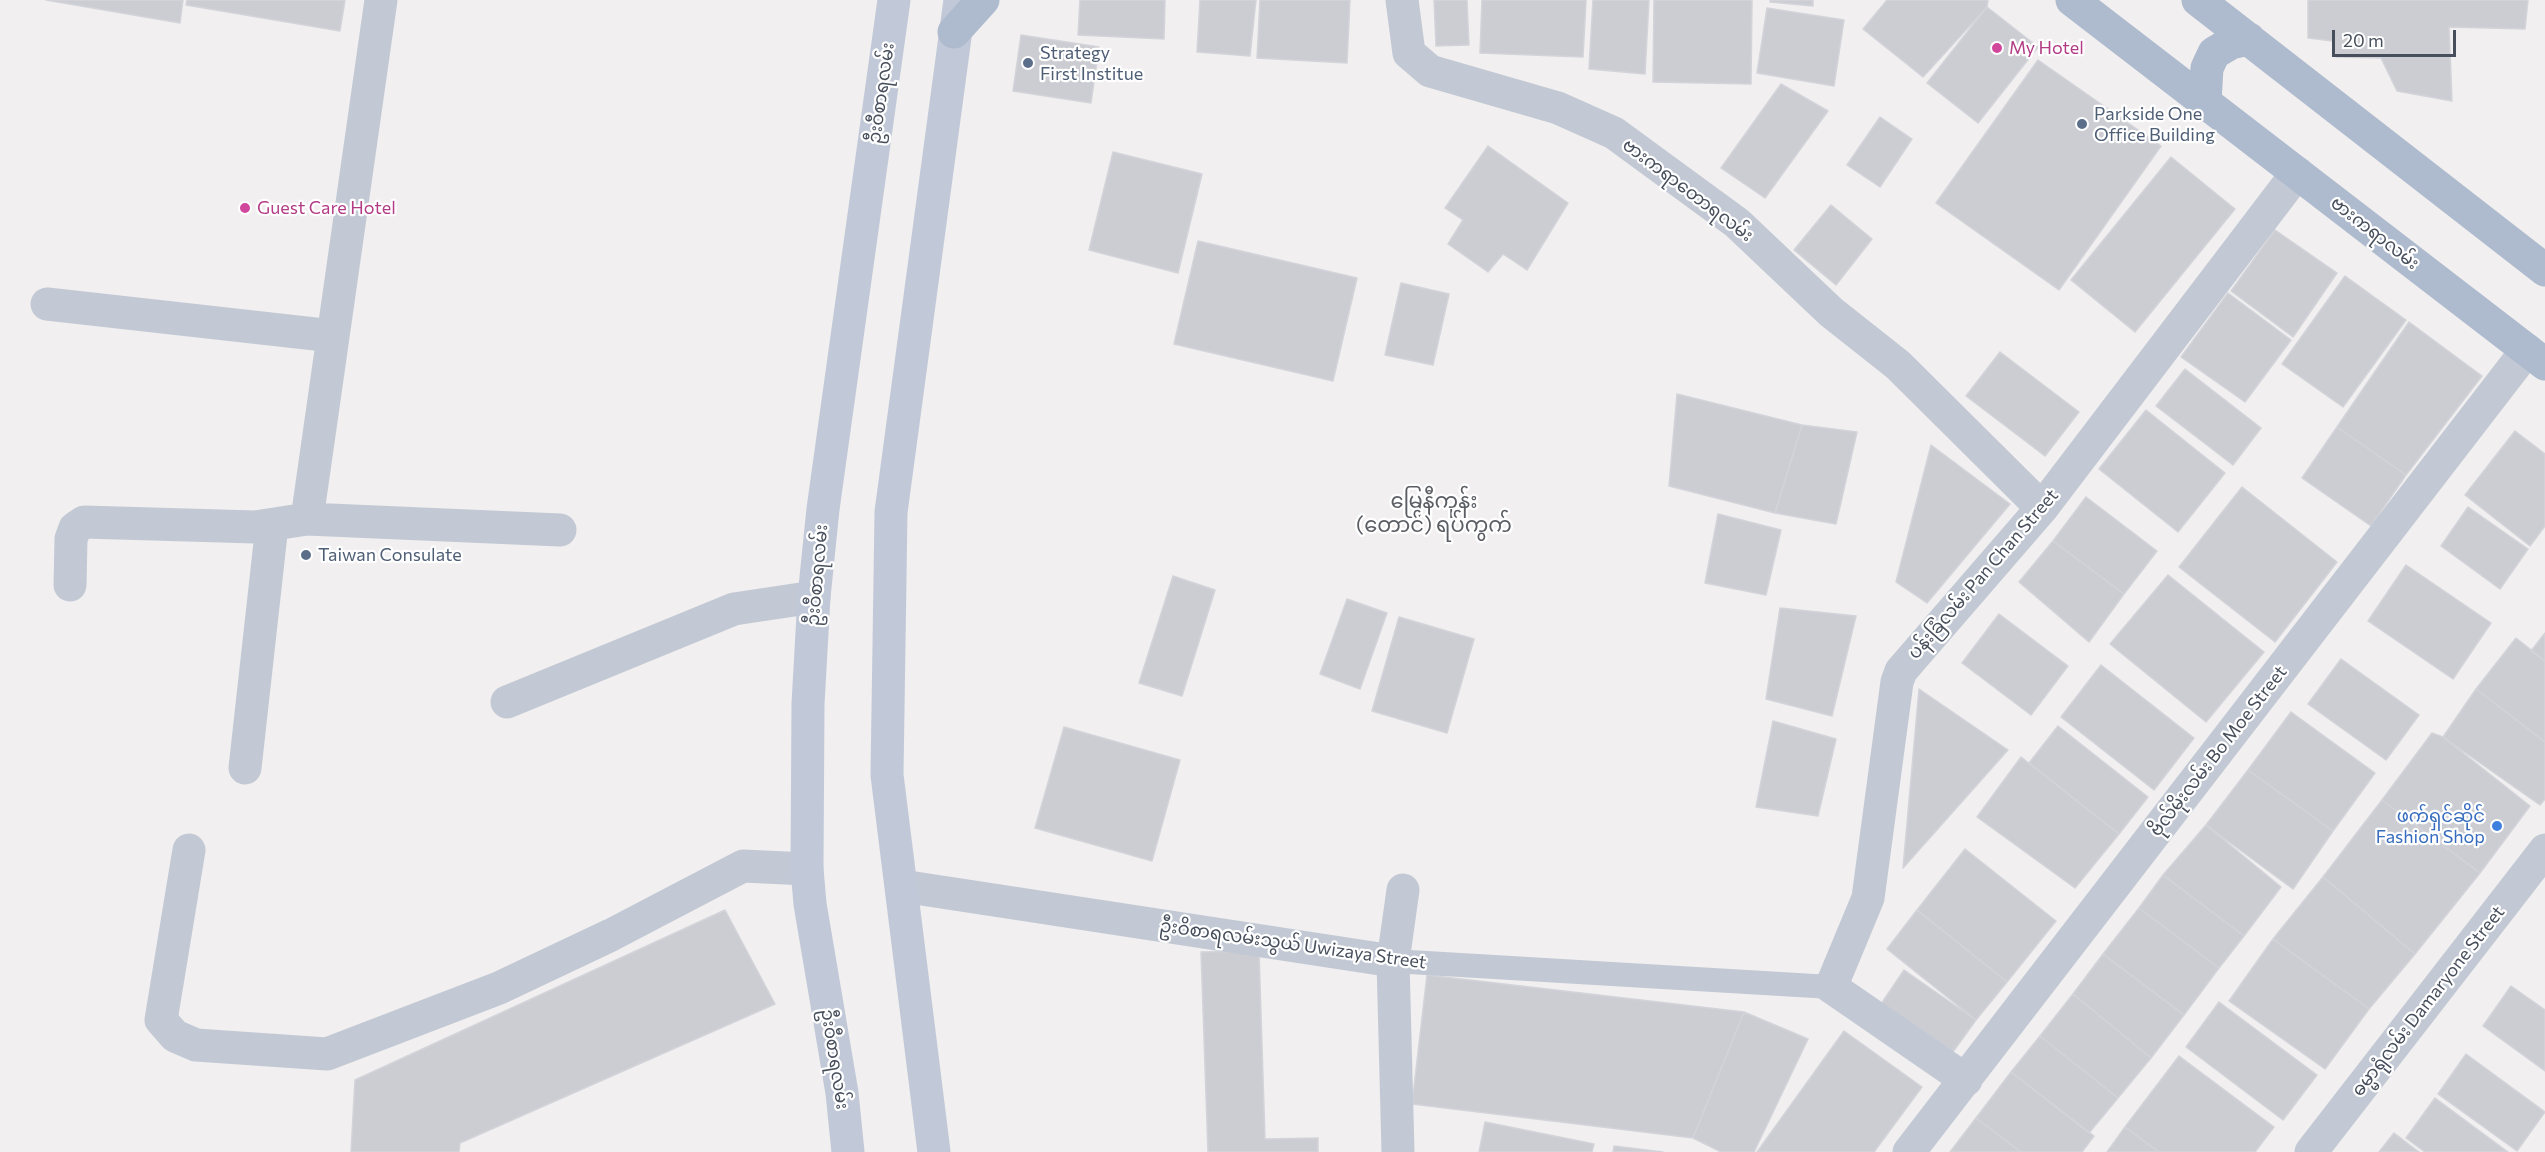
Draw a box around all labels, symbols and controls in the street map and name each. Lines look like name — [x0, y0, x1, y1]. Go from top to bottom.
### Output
scale bar — [2335, 18, 2460, 56]
text: 20 m — [2343, 29, 2384, 51]
place label: My Hotel — [2009, 37, 2084, 59]
street label: ဦးဝီစာရလမ်း — [863, 41, 899, 145]
marker: My Hotel — [1990, 41, 2004, 55]
place label: Strategy First Institue — [1040, 42, 1143, 84]
marker: Strategy First Institue — [1021, 56, 1035, 70]
place label: Parkside One Office Building — [2094, 103, 2215, 146]
marker: Parkside One Office Building — [2075, 117, 2089, 131]
street label: ဗားကရာတောရလမ်း — [1618, 134, 1758, 246]
street label: ဗားကရာလမ်း — [2327, 192, 2423, 274]
place label: Guest Care Hotel — [257, 197, 396, 219]
marker: Guest Care Hotel — [238, 201, 252, 215]
street label: ပန်းခြံလမ်း Pan Chan Street — [1903, 485, 2063, 663]
district label: မြေနီကုန်း (တောင်) ရပ်ကွက် — [1356, 488, 1512, 538]
street label: ဦးဝီစာရလမ်း — [802, 523, 832, 627]
place label: Taiwan Consulate — [318, 544, 462, 566]
marker: Taiwan Consulate — [299, 548, 313, 562]
street label: ဗိုလ်မိုးလမ်း Bo Moe Street — [2145, 661, 2291, 841]
place label: ဖက်ရှင်ဆိုင် Fashion Shop — [2376, 805, 2485, 848]
marker: ဖက်ရှင်ဆိုင် Fashion Shop — [2490, 819, 2504, 833]
street label: ဓမ္မာရုံလမ်း Damaryone Street — [2347, 901, 2509, 1101]
street label: ဦးဝိစာရလမ်းသွယ် Uwizaya Street — [1158, 915, 1428, 973]
street label: ဦးဝီစာရလမ်း — [816, 1007, 854, 1111]

